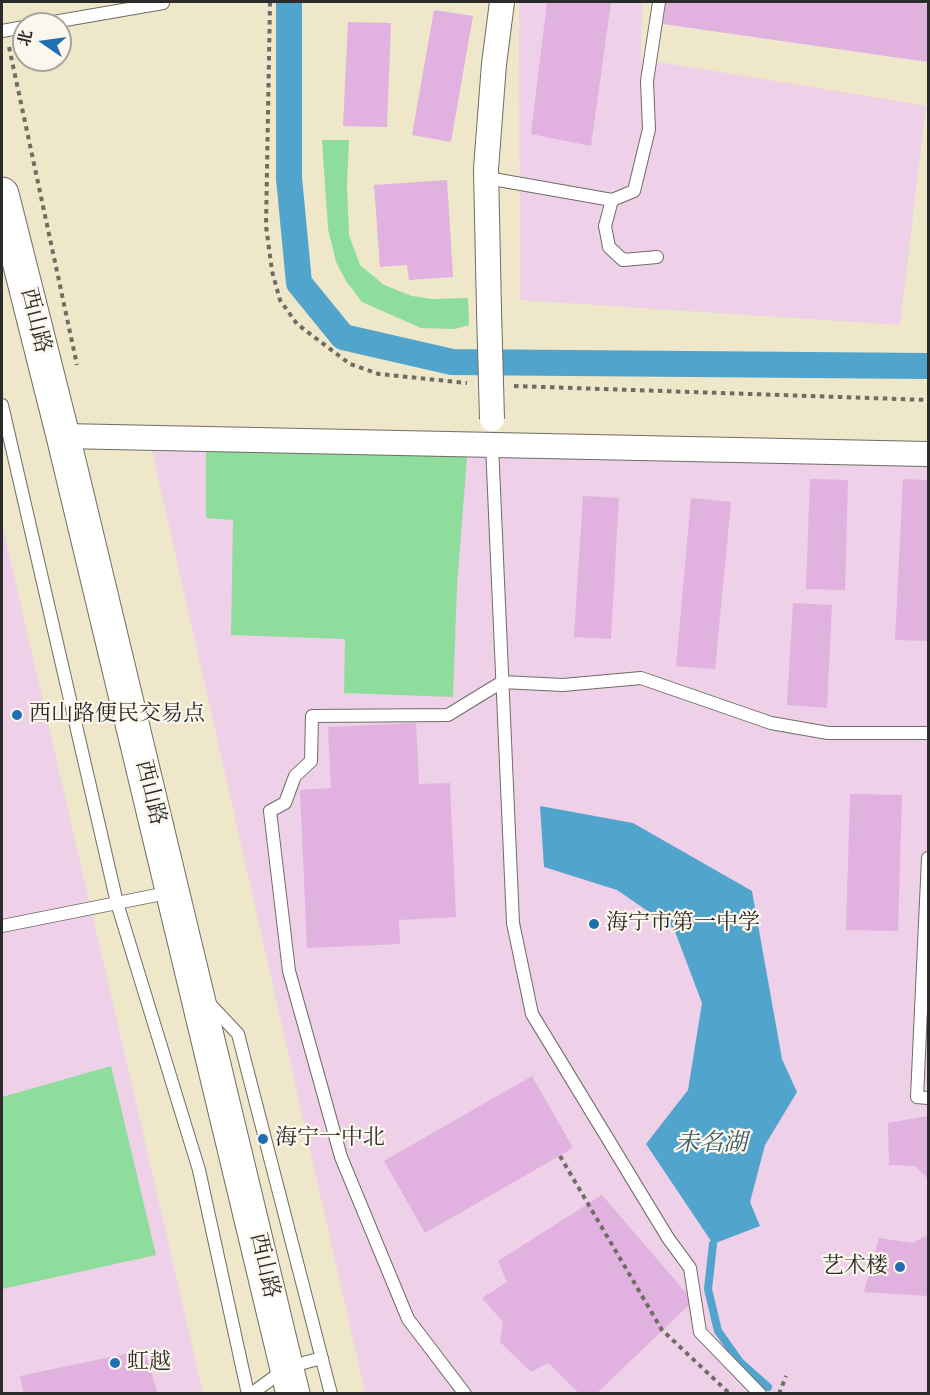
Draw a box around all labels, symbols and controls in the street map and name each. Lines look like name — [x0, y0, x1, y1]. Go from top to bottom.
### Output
north arrow — [12, 12, 72, 72]
text: 北 — [15, 28, 38, 48]
street label: 西山路 — [13, 286, 55, 356]
place label: 西山路便民交易点 — [29, 702, 205, 728]
marker: 西山路便民交易点 — [10, 708, 24, 722]
street label: 西山路 — [128, 758, 170, 828]
place label: 海宁市第一中学 — [606, 911, 760, 937]
marker: 海宁市第一中学 — [587, 917, 601, 931]
place label: 海宁一中北 — [275, 1126, 385, 1152]
water label: 未名湖 — [675, 1131, 747, 1159]
marker: 海宁一中北 — [256, 1132, 270, 1146]
street label: 西山路 — [243, 1231, 283, 1301]
place label: 艺术楼 — [822, 1254, 888, 1280]
marker: 艺术楼 — [893, 1260, 907, 1274]
place label: 虹越 — [127, 1350, 171, 1376]
marker: 虹越 — [108, 1356, 122, 1370]

